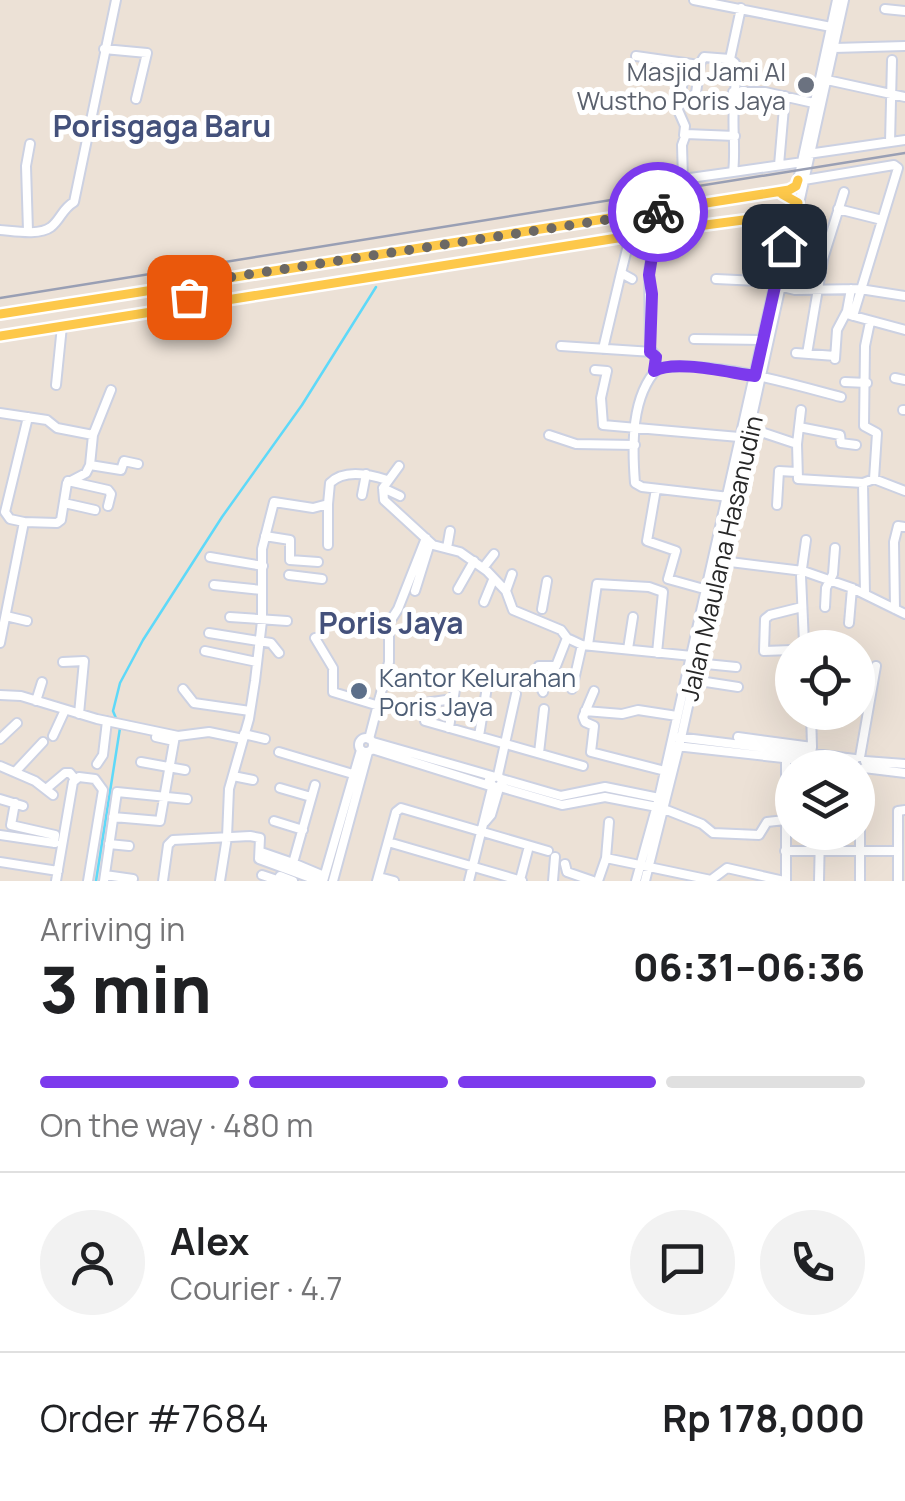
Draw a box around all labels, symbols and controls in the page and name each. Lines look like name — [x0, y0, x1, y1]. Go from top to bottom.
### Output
place label: Masjid Jami Al Wustho Poris Jaya — [577, 54, 786, 118]
marker: Masjid Jami Al Wustho Poris Jaya — [795, 74, 817, 96]
district label: Porisgaga Baru — [53, 105, 271, 146]
courier — [608, 162, 708, 262]
icon: bike — [631, 185, 686, 240]
pin — [742, 204, 827, 289]
icon: home — [757, 219, 812, 274]
pin — [147, 255, 232, 340]
icon: bag — [162, 270, 217, 325]
street label: Jalan Maulana Hasanudin — [671, 412, 771, 704]
district label: Poris Jaya — [319, 602, 463, 643]
map controls — [775, 630, 875, 850]
button: locate — [775, 630, 875, 730]
place label: Kantor Kelurahan Poris Jaya — [379, 660, 576, 724]
marker: Kantor Kelurahan Poris Jaya — [348, 680, 370, 702]
button: layers — [775, 750, 875, 850]
text: Arriving in — [40, 907, 185, 951]
text: 06:31–06:36 — [633, 940, 865, 992]
text: 3 min — [40, 944, 212, 1033]
text: On the way · 480 m — [40, 1103, 313, 1147]
button: person — [40, 1210, 145, 1315]
button: chat — [630, 1210, 735, 1315]
button: phone — [760, 1210, 865, 1315]
text: Alex — [170, 1214, 249, 1266]
text: Courier · 4.7 — [170, 1266, 343, 1310]
text: Order #7684 — [40, 1391, 269, 1443]
text: Rp 178,000 — [662, 1391, 865, 1443]

